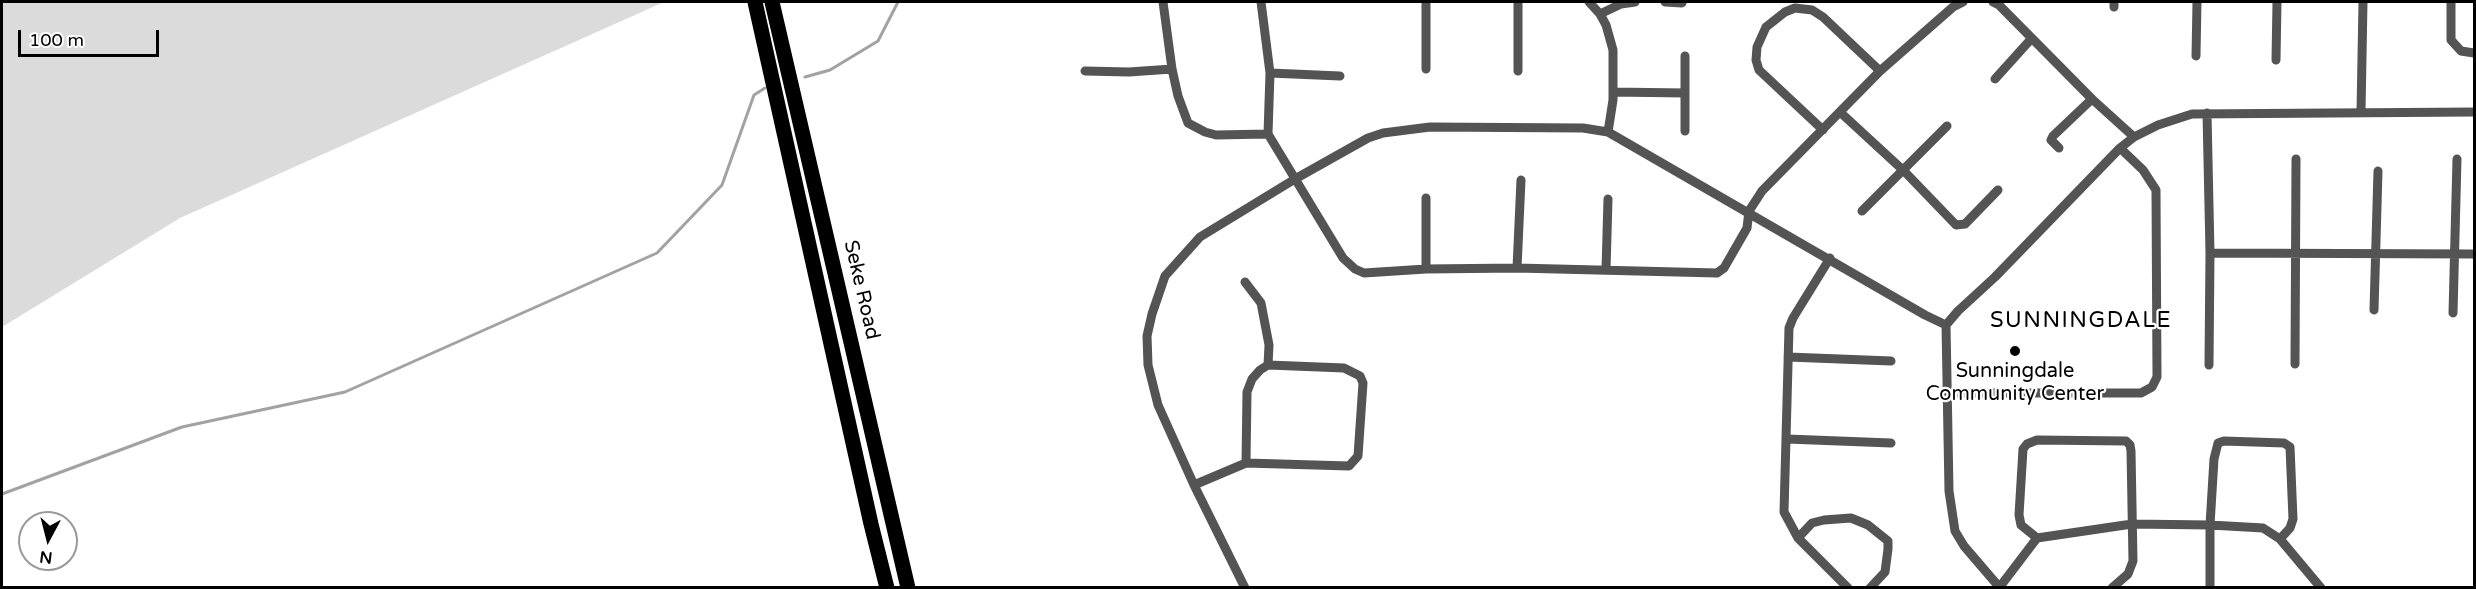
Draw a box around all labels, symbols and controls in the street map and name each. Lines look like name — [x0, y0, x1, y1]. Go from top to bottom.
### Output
scale bar — [21, 18, 162, 56]
text: 100 m — [29, 29, 84, 51]
street label: Seke Road — [838, 238, 884, 342]
district label: SUNNINGDALE — [1990, 308, 2172, 334]
marker: Sunningdale Community Center — [2008, 344, 2022, 358]
place label: Sunningdale Community Center — [1926, 360, 2104, 407]
north arrow — [18, 511, 78, 571]
text: N — [38, 546, 54, 568]

